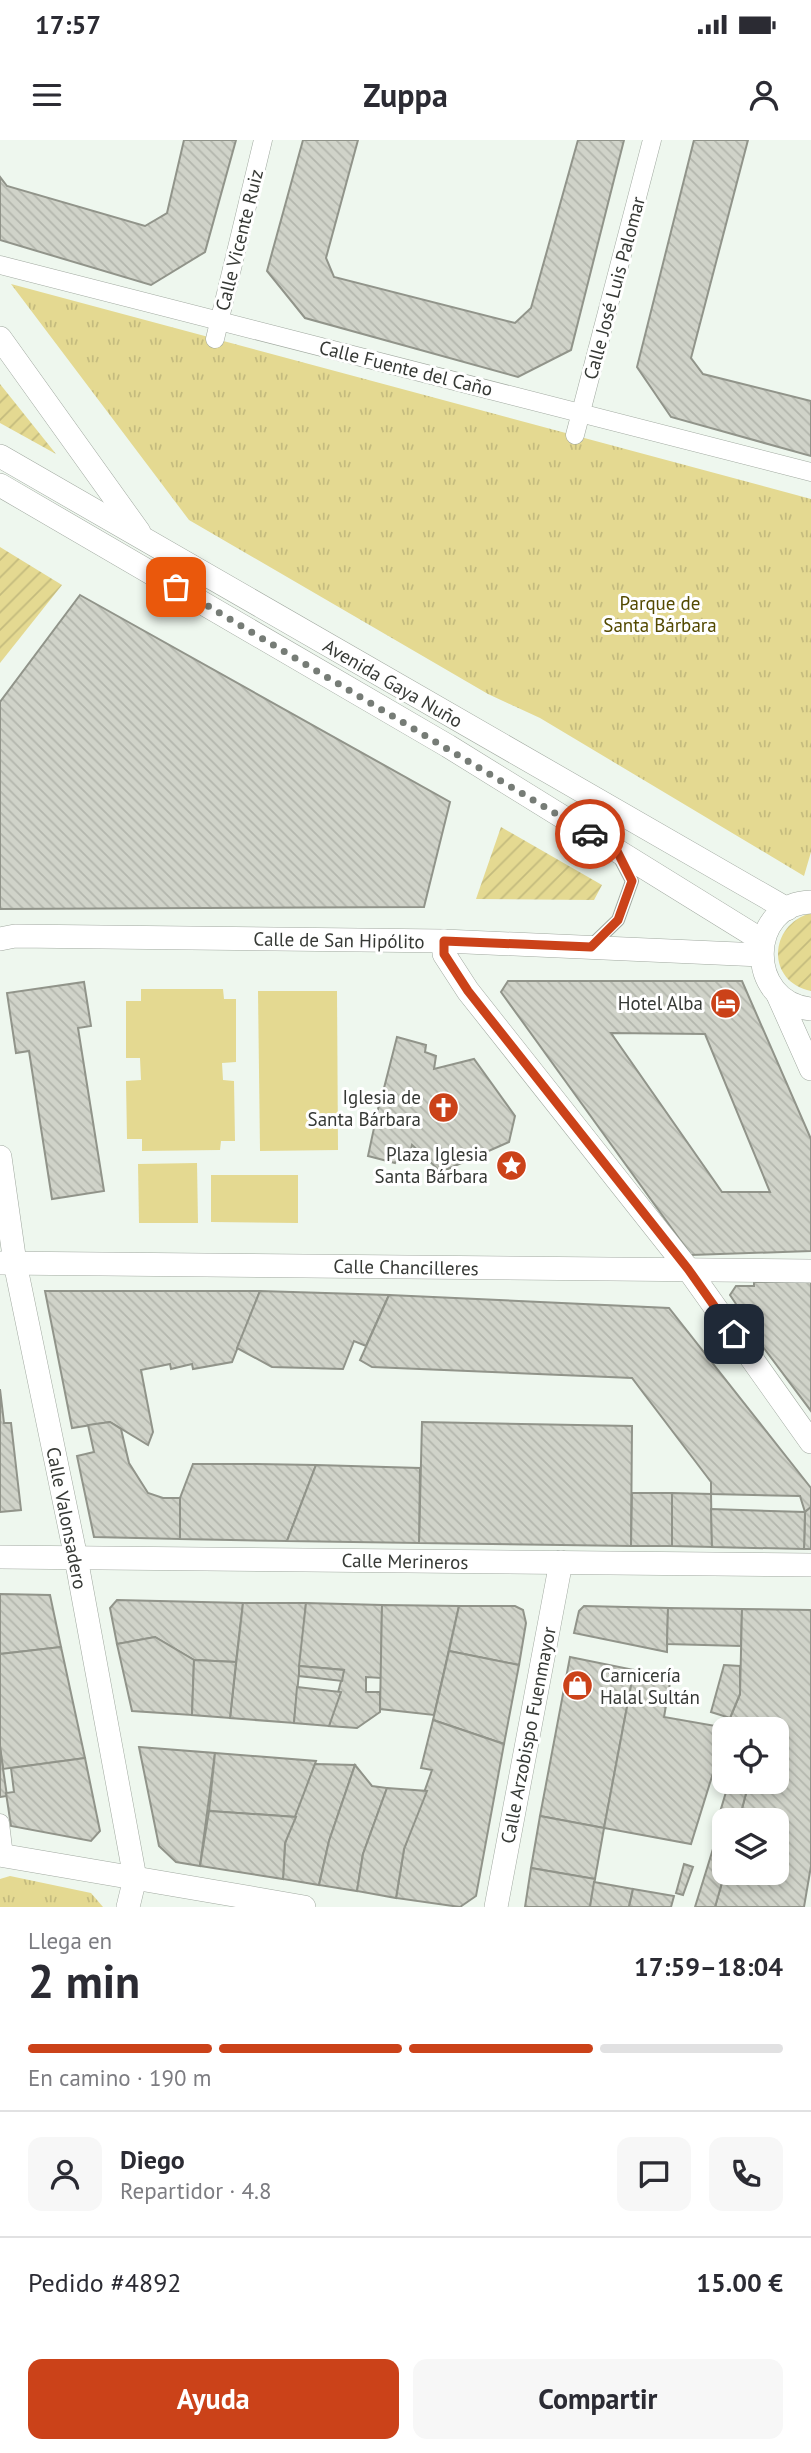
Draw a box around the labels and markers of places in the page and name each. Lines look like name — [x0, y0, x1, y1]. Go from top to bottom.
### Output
pin — [146, 557, 206, 617]
hotel icon: Hotel Alba — [709, 986, 743, 1020]
place label: Hotel Alba — [618, 991, 703, 1015]
place label: Iglesia de Santa Bárbara — [308, 1085, 421, 1131]
church icon: Iglesia de Santa Bárbara — [427, 1091, 461, 1125]
place label: Plaza Iglesia Santa Bárbara — [375, 1142, 488, 1188]
place icon: Plaza Iglesia Santa Bárbara — [494, 1148, 528, 1182]
pin — [704, 1304, 764, 1364]
place label: Carnicería Halal Sultán — [600, 1663, 700, 1709]
shop icon: Carnicería Halal Sultán — [560, 1669, 594, 1703]

